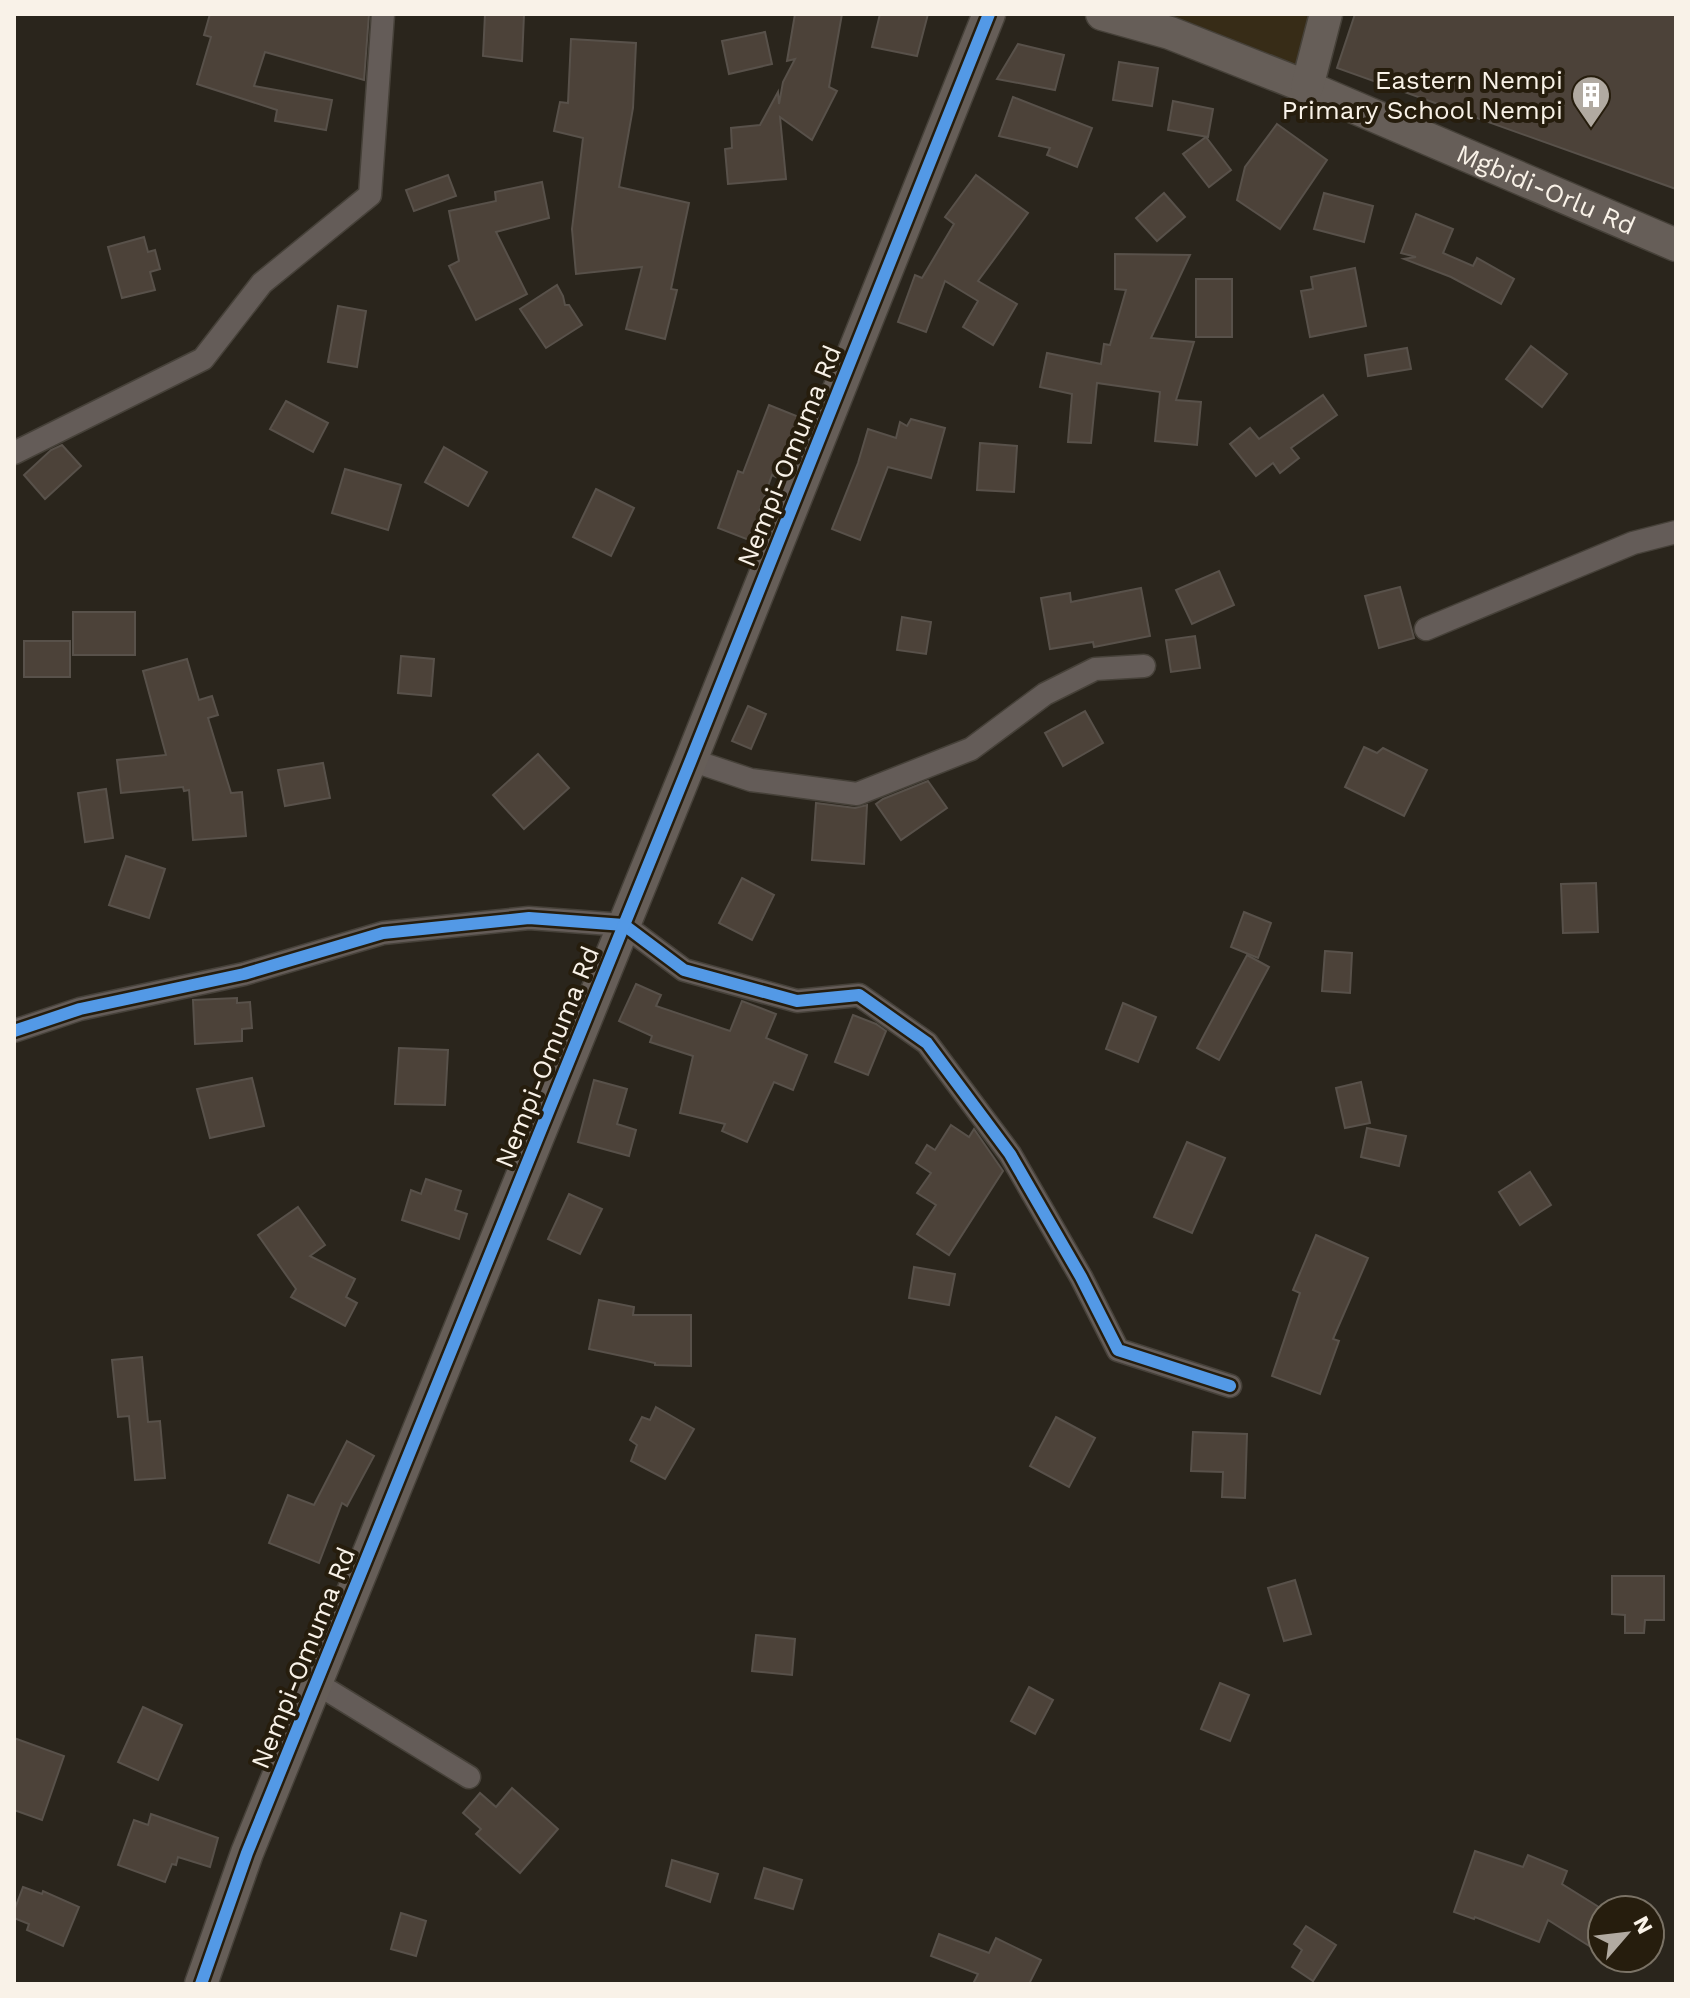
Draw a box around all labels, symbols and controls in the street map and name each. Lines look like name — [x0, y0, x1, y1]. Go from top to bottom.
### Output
place label: Eastern Nempi Primary School Nempi — [1282, 65, 1563, 125]
building icon: Eastern Nempi Primary School Nempi — [1570, 74, 1612, 129]
street label: Mgbidi-Orlu Rd — [1452, 138, 1640, 241]
street label: Nempi-Omuma Rd — [731, 341, 847, 571]
street label: Nempi-Omuma Rd — [489, 942, 605, 1172]
street label: Nempi-Omuma Rd — [245, 1543, 361, 1773]
north arrow — [1586, 1894, 1666, 1974]
text: N — [1628, 1912, 1658, 1938]

